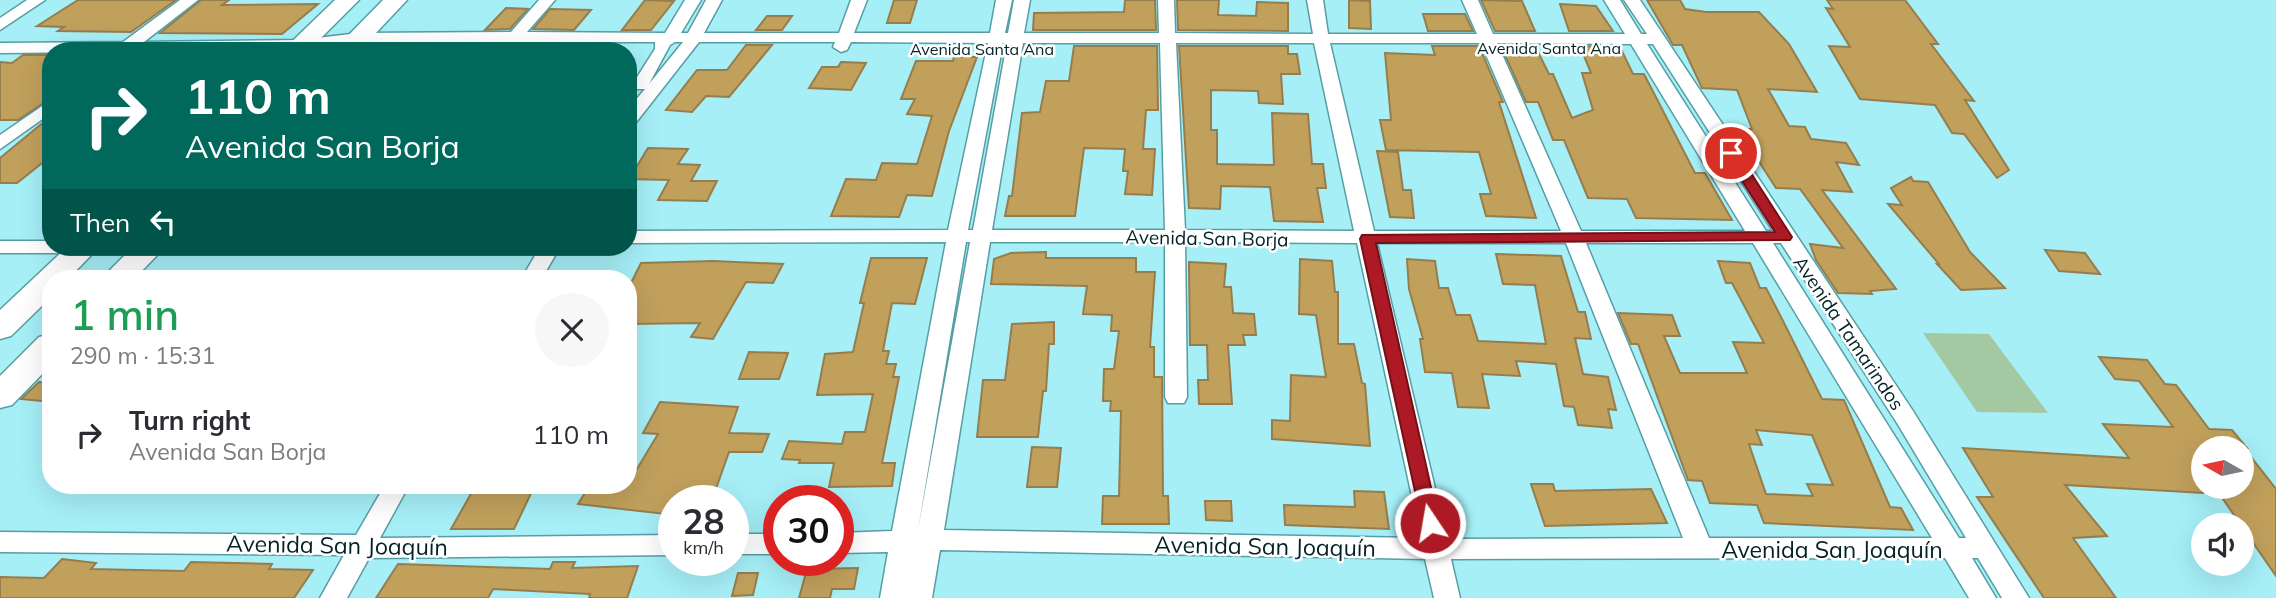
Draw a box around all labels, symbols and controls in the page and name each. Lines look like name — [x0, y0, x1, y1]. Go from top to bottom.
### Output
street label: Avenida Santa Ana — [1477, 38, 1621, 58]
street label: Avenida Santa Ana — [910, 39, 1054, 59]
text: 110 m — [185, 65, 331, 126]
icon: right — [70, 70, 161, 161]
pin — [1701, 123, 1761, 183]
text: Avenida San Borja — [185, 126, 460, 166]
icon: arrive — [1712, 134, 1750, 172]
icon: left — [144, 203, 182, 241]
text: Then — [70, 206, 130, 239]
street label: Avenida San Borja — [1125, 225, 1289, 251]
street label: Avenida Tamarindos — [1788, 251, 1910, 415]
text: 1 min — [70, 288, 179, 341]
button: close — [535, 293, 609, 367]
text: 290 m · 15:31 — [70, 341, 215, 370]
text: Turn right — [129, 404, 250, 437]
icon: right — [70, 416, 108, 454]
text: 110 m — [533, 418, 609, 451]
north arrow — [2191, 436, 2254, 499]
map controls — [2191, 436, 2254, 576]
text: Avenida San Borja — [129, 437, 326, 466]
speed limit sign: 30 — [763, 485, 854, 576]
position arrow — [1393, 486, 1467, 560]
text: 28 — [682, 499, 725, 543]
button: sound — [2191, 513, 2254, 576]
street label: Avenida San Joaquín — [226, 529, 448, 561]
street label: Avenida San Joaquín — [1154, 530, 1376, 562]
street label: Avenida San Joaquín — [1721, 535, 1943, 564]
text: km/h — [683, 536, 724, 559]

